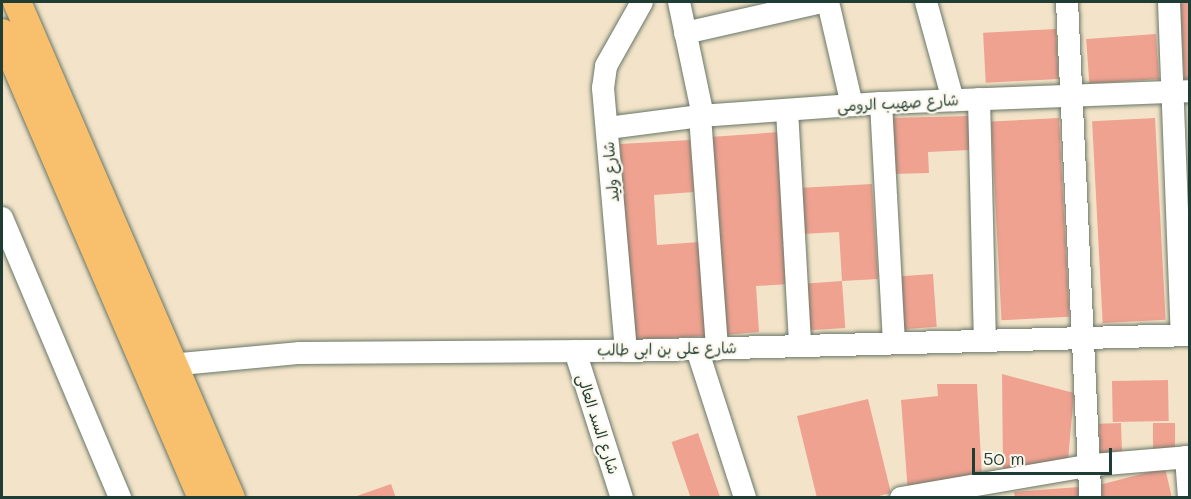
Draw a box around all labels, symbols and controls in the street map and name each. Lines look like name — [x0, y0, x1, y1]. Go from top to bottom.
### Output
street label: شارع صهيب الرومى — [837, 91, 959, 115]
street label: شارع وليد — [599, 141, 623, 203]
street label: شارع على بن ابى طالب — [597, 339, 737, 359]
street label: شارع السد العالى — [573, 372, 623, 476]
scale bar — [975, 436, 1114, 474]
text: 50 m — [983, 446, 1025, 470]

